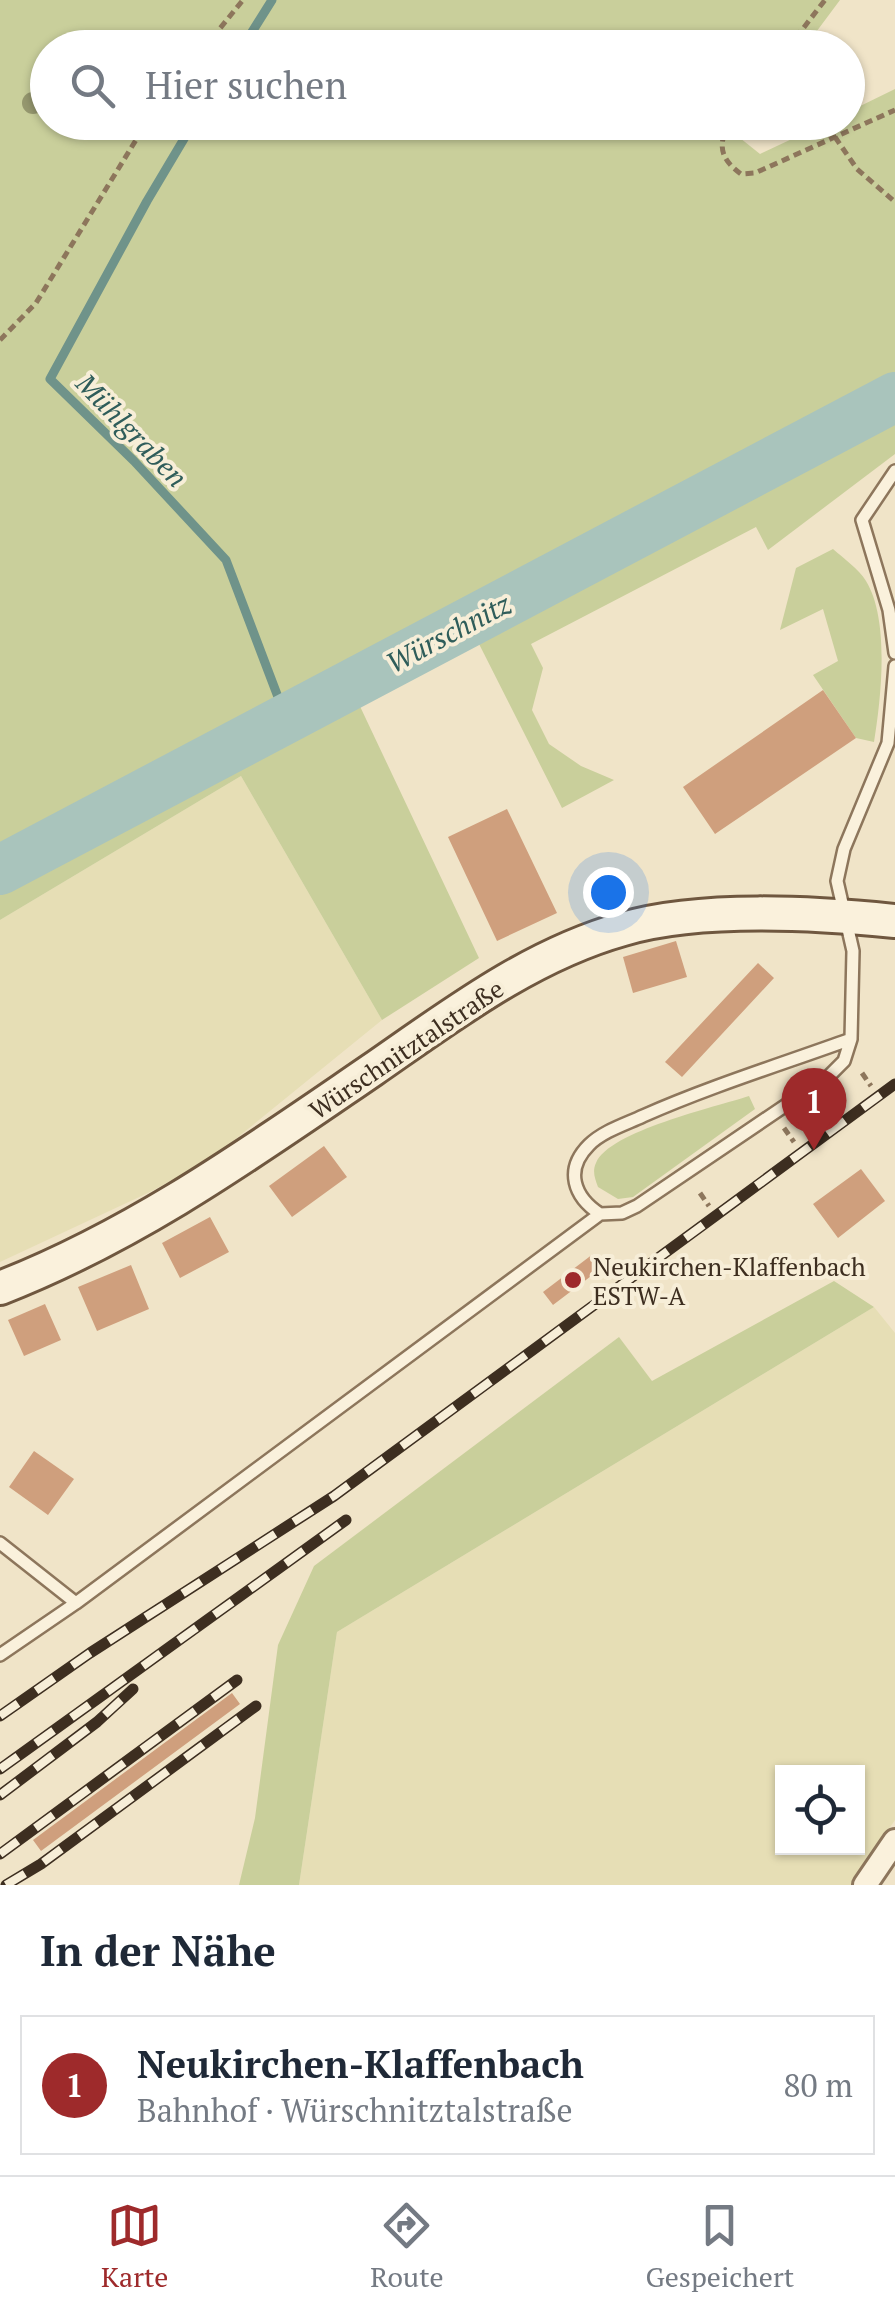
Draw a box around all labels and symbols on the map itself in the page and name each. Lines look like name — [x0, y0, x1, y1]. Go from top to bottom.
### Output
water label: Mühlgraben — [68, 364, 195, 495]
water label: Würschnitz — [379, 584, 517, 681]
your location — [583, 867, 634, 918]
street label: Würschnitztalstraße — [302, 972, 510, 1126]
pin: 1 — [782, 1068, 846, 1150]
place label: Neukirchen-Klaffenbach ESTW-A — [593, 1250, 866, 1312]
marker: Neukirchen-Klaffenbach ESTW-A — [562, 1269, 584, 1291]

